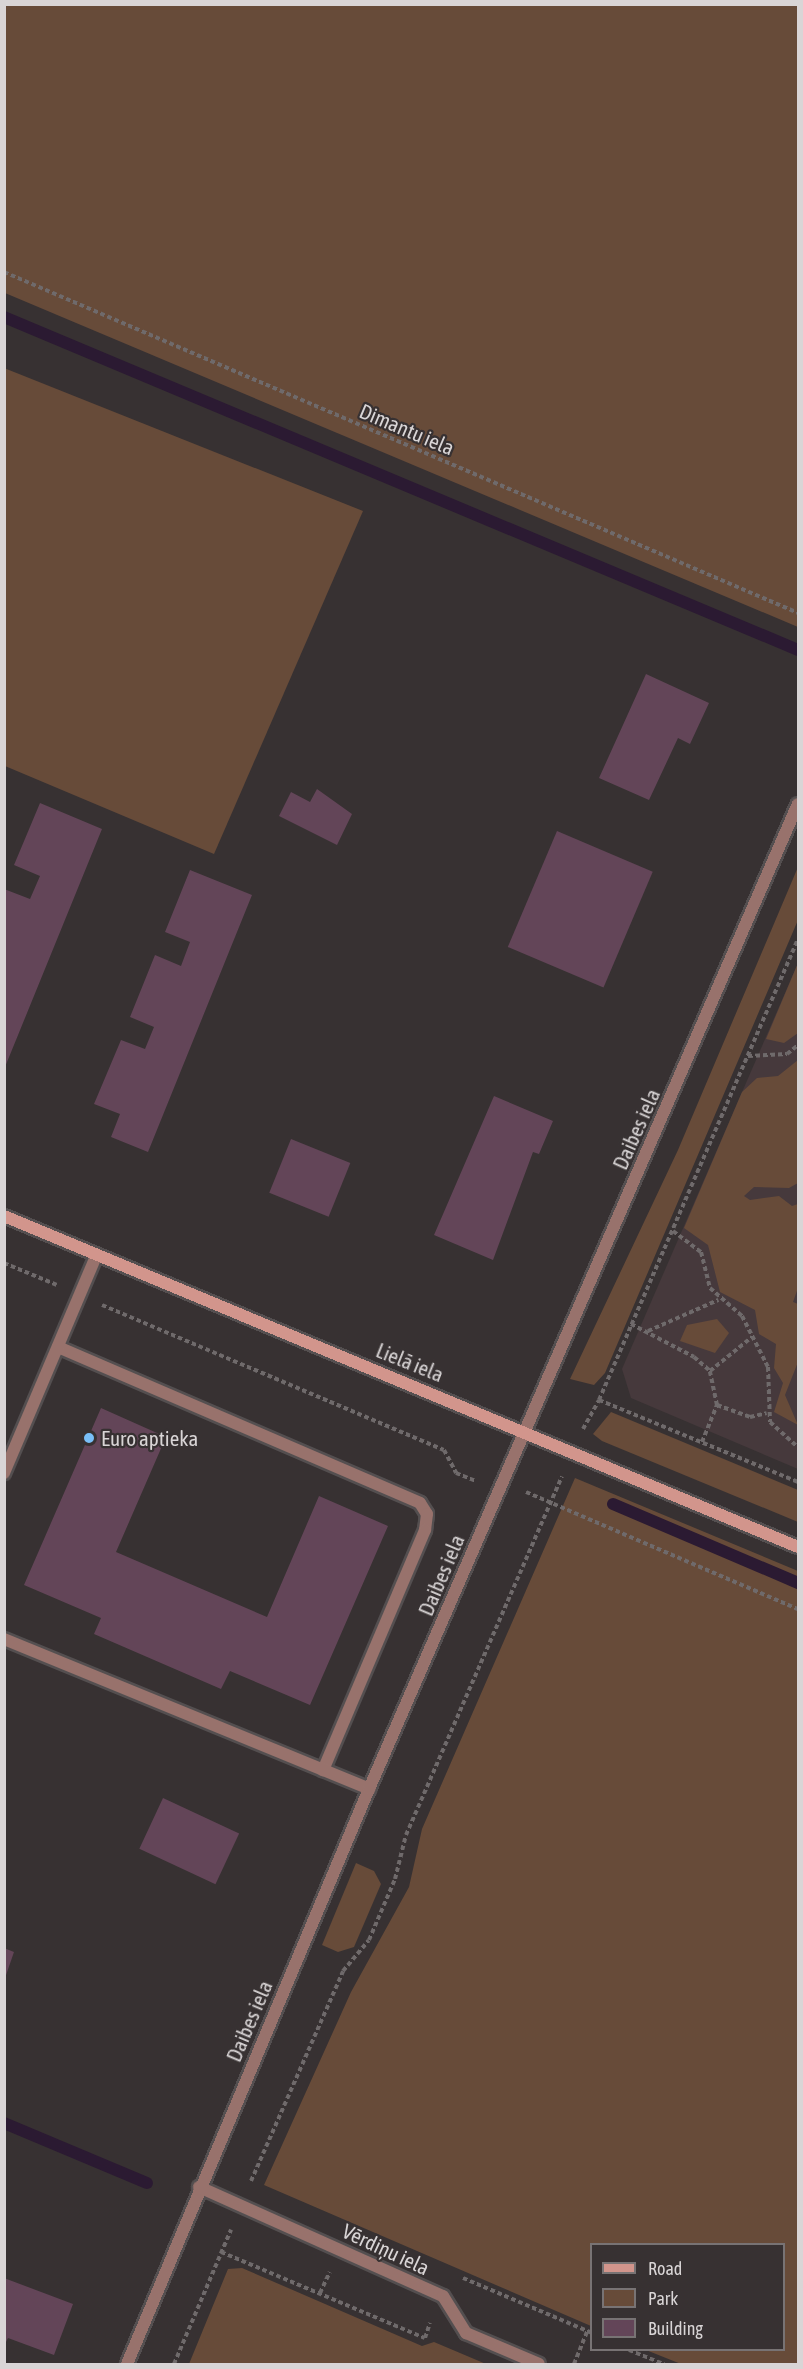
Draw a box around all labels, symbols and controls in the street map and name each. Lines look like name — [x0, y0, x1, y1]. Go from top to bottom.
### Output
street label: Dimantu iela — [356, 398, 458, 460]
street label: Daibes iela — [607, 1085, 665, 1173]
street label: Lielā iela — [373, 1337, 447, 1387]
place label: Euro aptieka — [101, 1425, 198, 1451]
marker: Euro aptieka — [82, 1431, 96, 1445]
street label: Daibes iela — [413, 1531, 469, 1619]
street label: Daibes iela — [221, 1977, 277, 2065]
street label: Vērdiņu iela — [338, 2218, 434, 2280]
legend — [590, 2243, 785, 2351]
text: Road — [648, 2258, 682, 2279]
text: Park — [648, 2288, 678, 2309]
text: Building — [648, 2318, 703, 2339]

